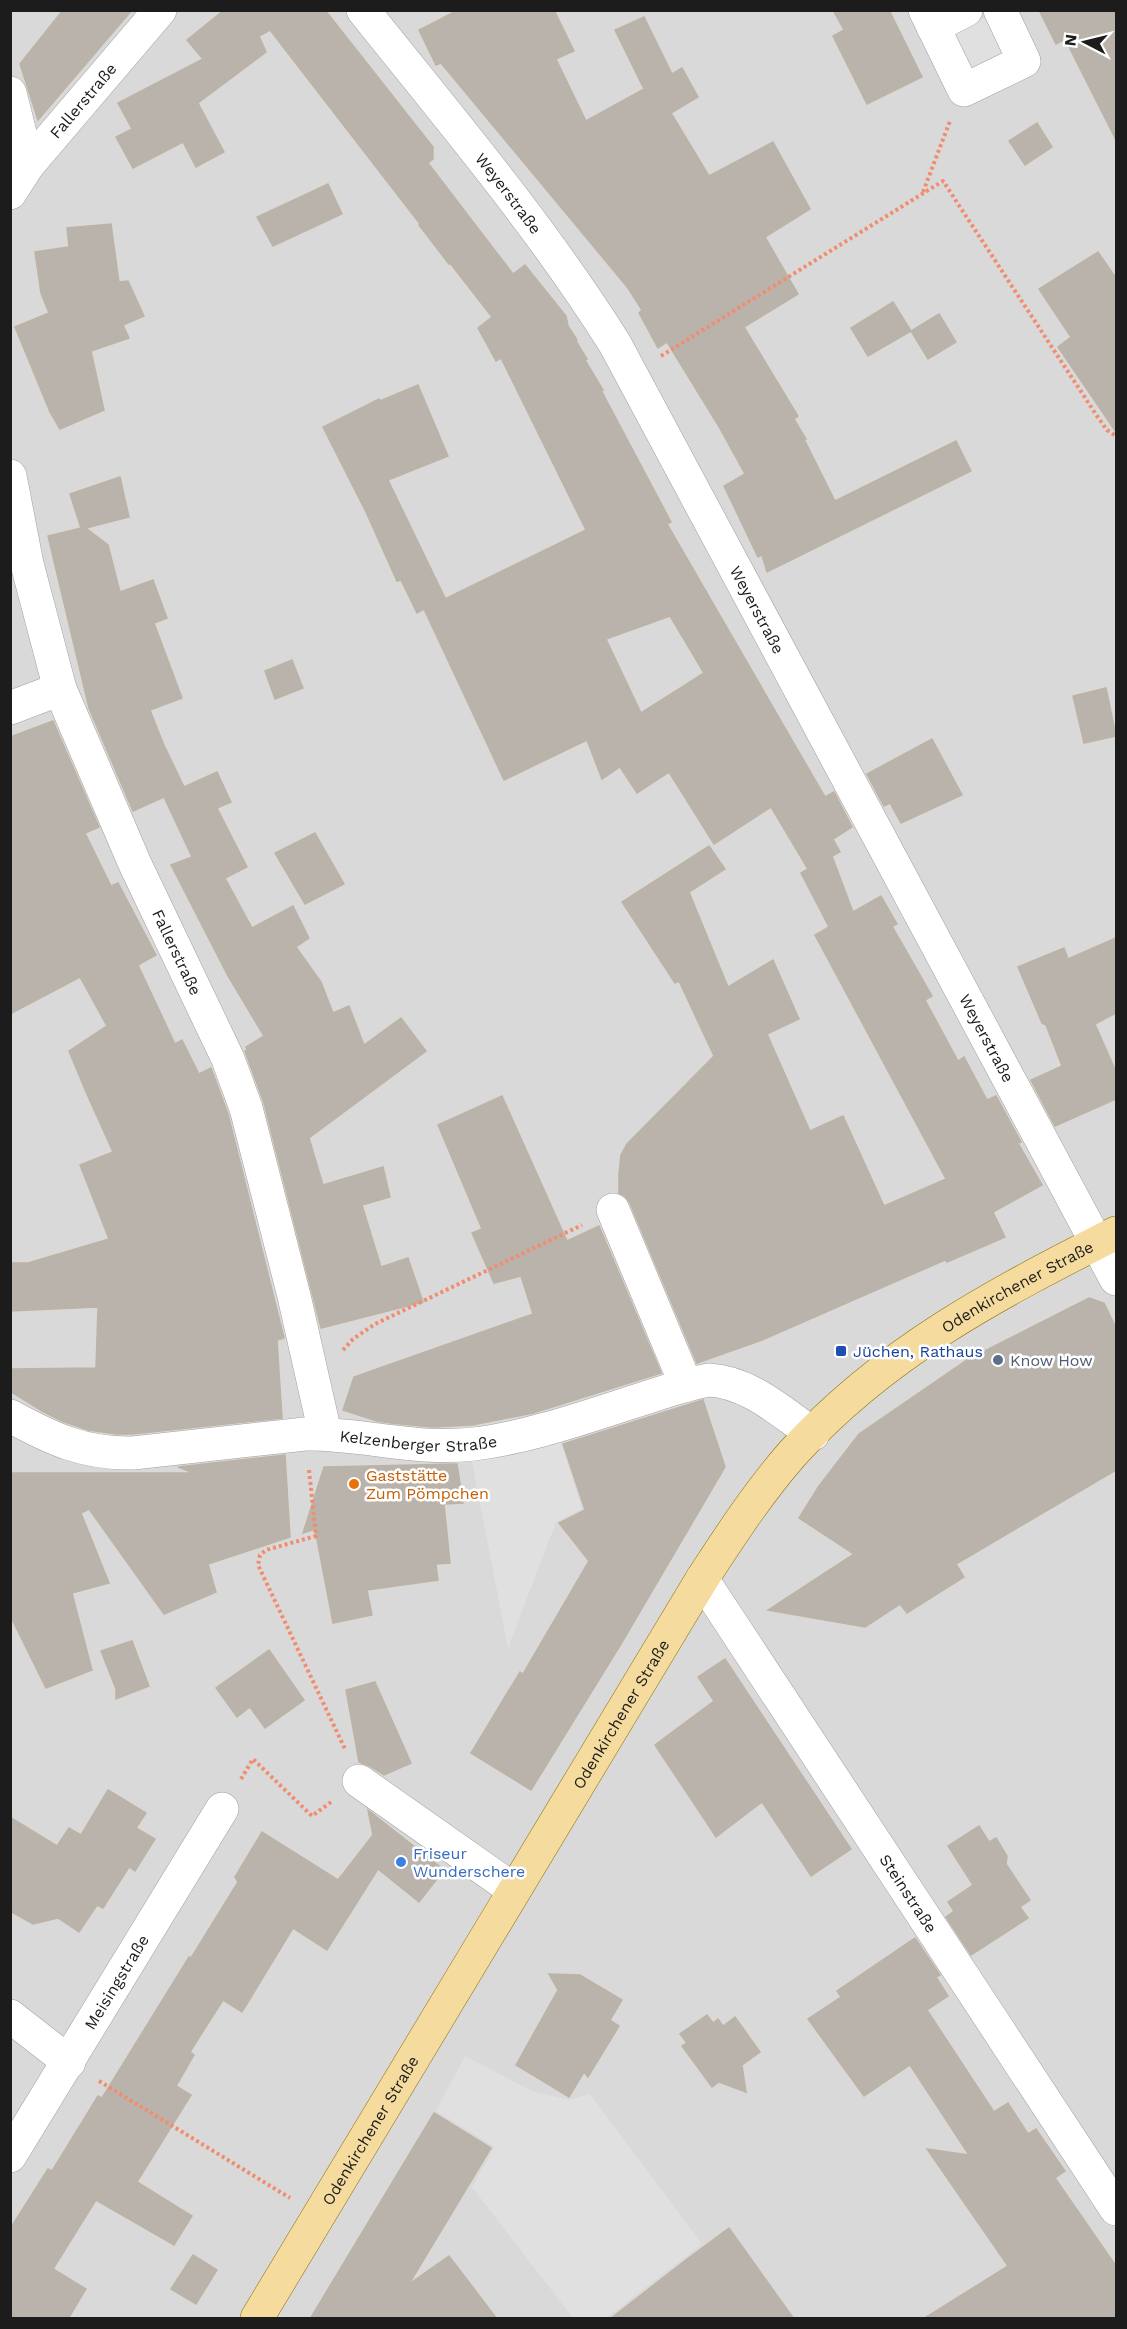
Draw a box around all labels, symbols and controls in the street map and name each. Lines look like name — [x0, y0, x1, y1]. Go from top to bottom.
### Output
north arrow — [1055, 12, 1115, 72]
text: N — [1060, 33, 1081, 47]
street label: Fallerstraße — [46, 59, 120, 142]
street label: Weyerstraße — [472, 149, 546, 237]
street label: Weyerstraße — [726, 562, 789, 657]
street label: Fallerstraße — [148, 906, 206, 998]
street label: Weyerstraße — [956, 991, 1018, 1085]
street label: Odenkirchener Straße — [938, 1237, 1096, 1337]
place label: Jüchen, Rathaus — [853, 1342, 983, 1361]
marker: Jüchen, Rathaus — [834, 1344, 848, 1358]
place label: Know How — [1010, 1351, 1093, 1370]
marker: Know How — [991, 1353, 1005, 1367]
street label: Kelzenberger Straße — [339, 1426, 498, 1455]
place label: Gaststätte Zum Pömpchen — [366, 1466, 489, 1503]
marker: Gaststätte Zum Pömpchen — [347, 1477, 361, 1491]
street label: Odenkirchener Straße — [568, 1636, 673, 1792]
place label: Friseur Wunderschere — [413, 1844, 525, 1881]
street label: Steinstraße — [876, 1850, 941, 1936]
marker: Friseur Wunderschere — [394, 1855, 408, 1869]
street label: Meisingstraße — [80, 1931, 153, 2033]
street label: Odenkirchener Straße — [318, 2052, 422, 2209]

